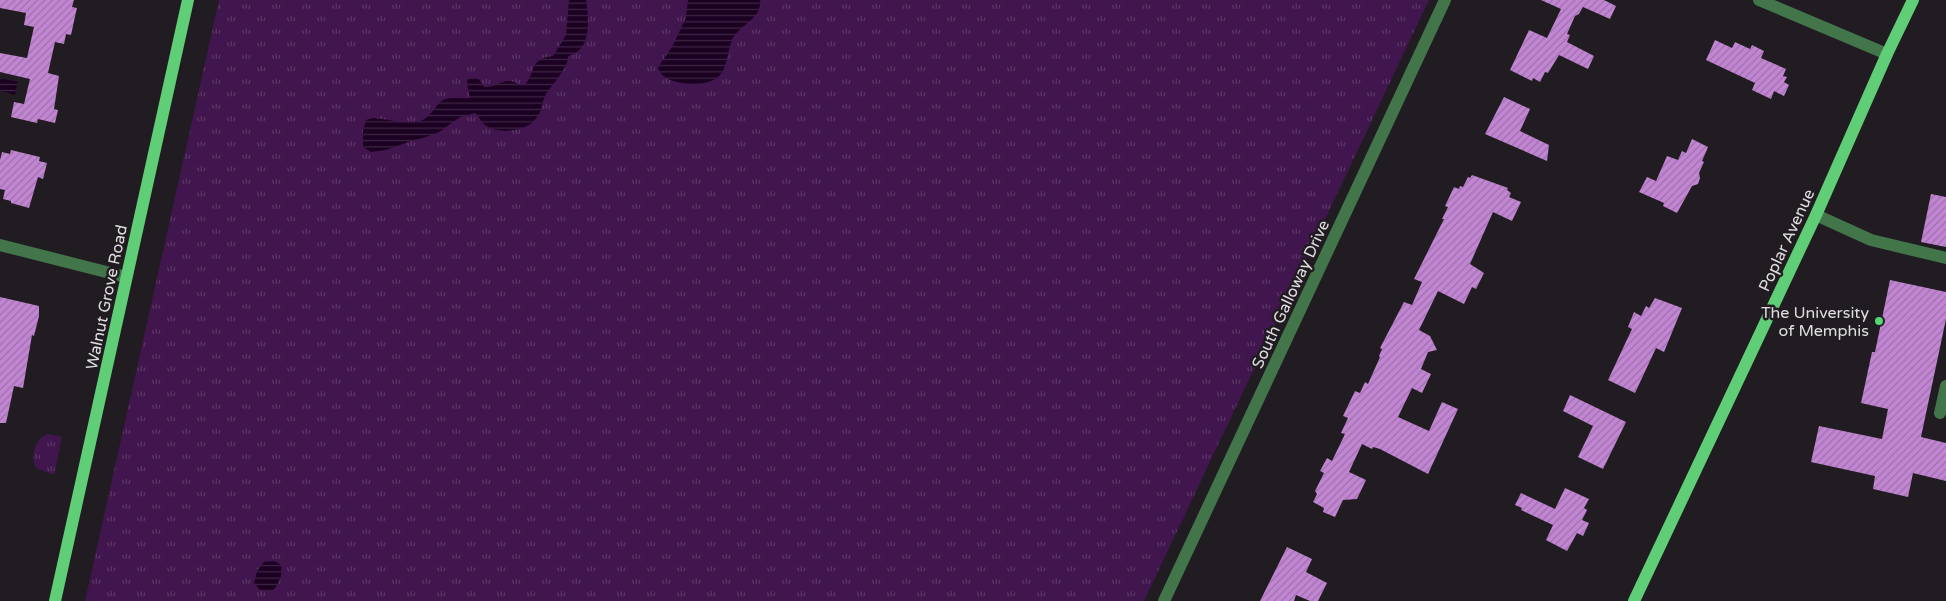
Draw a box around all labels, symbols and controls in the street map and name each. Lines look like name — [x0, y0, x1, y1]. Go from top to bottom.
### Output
street label: Poplar Avenue — [1754, 186, 1819, 295]
street label: South Galloway Drive — [1248, 217, 1334, 372]
street label: Walnut Grove Road — [82, 223, 132, 371]
place label: The University of Memphis — [1761, 303, 1869, 341]
marker: The University of Memphis — [1873, 315, 1885, 327]

